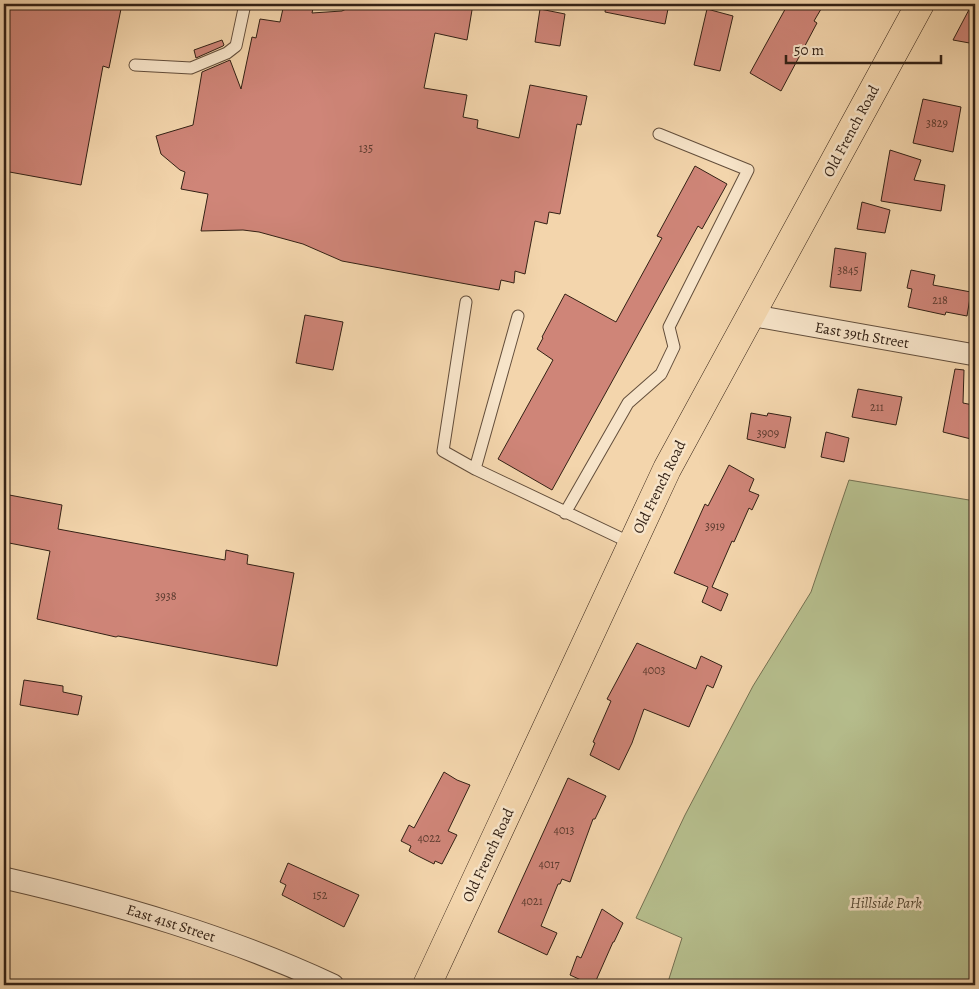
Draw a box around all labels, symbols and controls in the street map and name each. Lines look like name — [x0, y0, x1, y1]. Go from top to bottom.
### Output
scale bar — [786, 32, 942, 64]
text: 50 m — [794, 40, 824, 60]
street label: Old French Road — [818, 81, 884, 181]
house number: 3829 — [926, 115, 948, 131]
house number: 135 — [359, 140, 373, 156]
house number: 3845 — [837, 262, 859, 278]
house number: 218 — [932, 292, 948, 308]
street label: East 39th Street — [813, 317, 911, 353]
house number: 211 — [870, 399, 884, 415]
house number: 3909 — [757, 425, 779, 441]
street label: Old French Road — [628, 436, 691, 537]
house number: 3919 — [705, 518, 725, 534]
house number: 3938 — [155, 588, 177, 604]
house number: 4003 — [642, 662, 666, 678]
street label: Old French Road — [457, 804, 519, 905]
house number: 4013 — [554, 822, 574, 838]
house number: 4022 — [417, 830, 441, 846]
house number: 4017 — [539, 856, 560, 872]
house number: 152 — [313, 887, 328, 903]
house number: 4021 — [521, 893, 543, 909]
park label: Hillside Park — [850, 893, 922, 913]
street label: East 41st Street — [124, 899, 218, 947]

